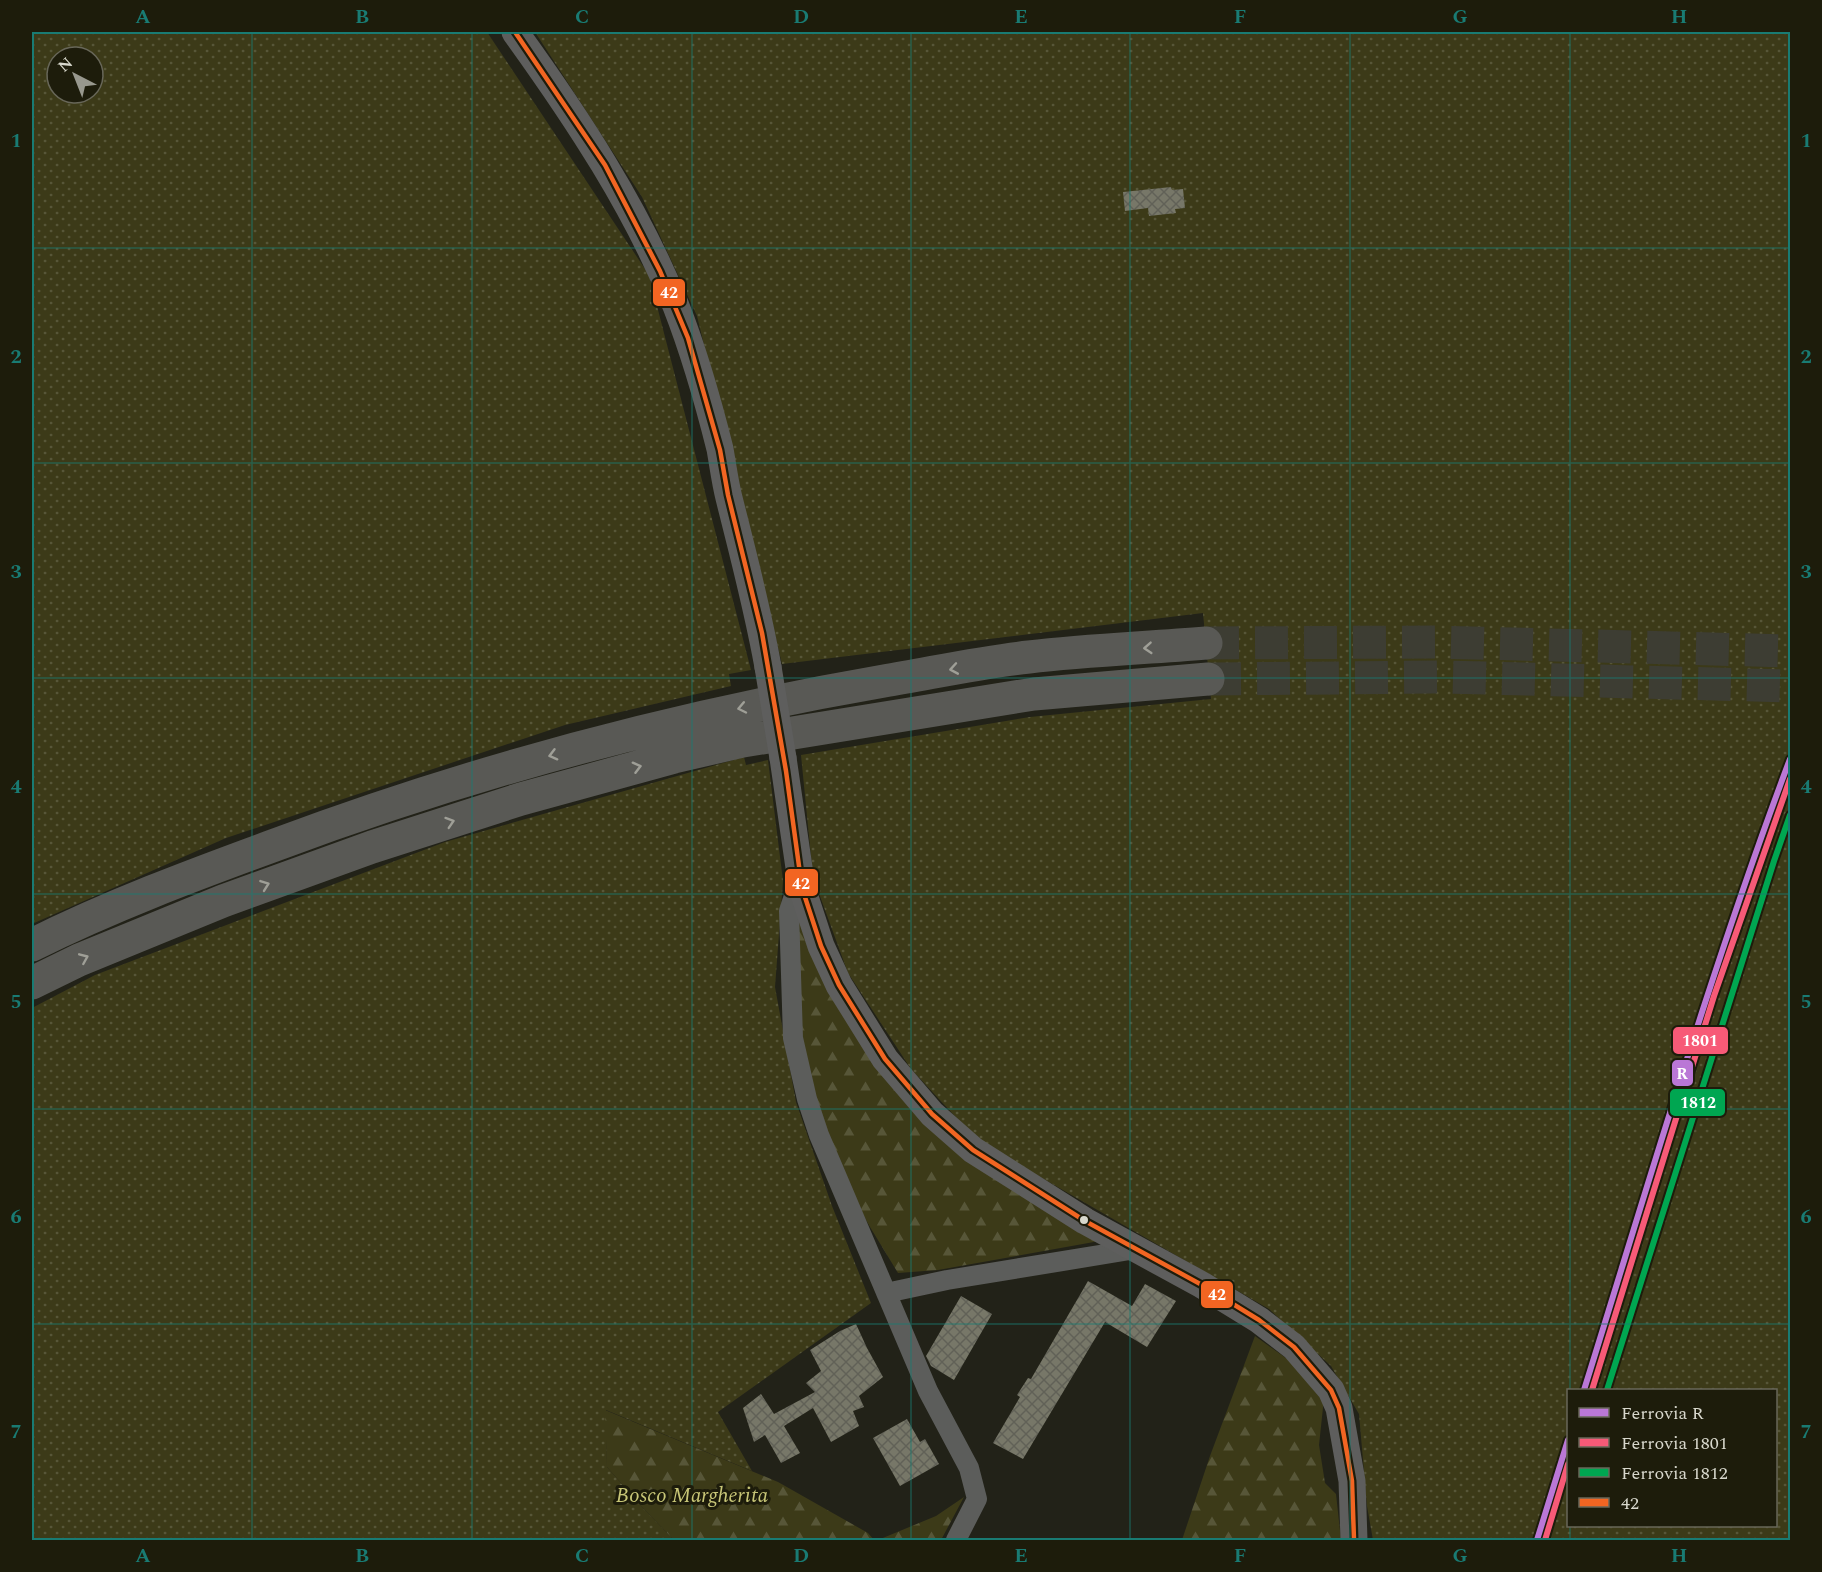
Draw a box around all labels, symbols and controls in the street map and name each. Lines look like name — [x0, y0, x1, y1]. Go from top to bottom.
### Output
text: A — [135, 2, 151, 32]
text: B — [355, 2, 369, 32]
text: C — [575, 2, 589, 32]
text: D — [793, 2, 809, 32]
text: E — [1014, 2, 1028, 32]
text: F — [1234, 2, 1246, 32]
text: G — [1452, 2, 1468, 32]
text: H — [1671, 2, 1687, 32]
north arrow — [45, 45, 105, 105]
text: N — [53, 51, 79, 78]
text: 1 — [10, 126, 22, 156]
text: 1 — [1800, 126, 1812, 156]
line badge: 42 — [652, 278, 686, 307]
text: 42 — [660, 281, 678, 305]
text: 2 — [10, 342, 22, 372]
text: 2 — [1800, 342, 1812, 372]
text: 3 — [10, 557, 22, 587]
text: 3 — [1800, 557, 1812, 587]
one-way arrow — [1143, 641, 1152, 654]
one-way arrow — [950, 662, 960, 675]
one-way arrow — [737, 701, 747, 714]
one-way arrow — [548, 747, 558, 760]
one-way arrow — [631, 762, 642, 774]
text: 4 — [10, 772, 22, 802]
text: 4 — [1800, 772, 1812, 802]
one-way arrow — [444, 817, 455, 829]
line badge: 42 — [784, 868, 819, 897]
text: 42 — [792, 872, 810, 896]
one-way arrow — [259, 880, 270, 893]
one-way arrow — [78, 953, 89, 965]
text: 5 — [10, 987, 22, 1017]
text: 5 — [1800, 987, 1812, 1017]
line badge: 1801 — [1672, 1026, 1729, 1055]
text: 1801 — [1682, 1029, 1718, 1053]
line badge: R — [1671, 1059, 1694, 1087]
text: R — [1676, 1062, 1688, 1086]
line badge: 1812 — [1669, 1088, 1726, 1117]
text: 1812 — [1680, 1091, 1716, 1115]
text: 6 — [10, 1202, 22, 1232]
text: 6 — [1800, 1202, 1812, 1232]
unlabelled marker — [1078, 1214, 1090, 1226]
line badge: 42 — [1200, 1280, 1234, 1309]
text: 42 — [1208, 1283, 1226, 1307]
legend — [1567, 1389, 1777, 1527]
text: Ferrovia R — [1621, 1400, 1704, 1427]
text: 7 — [10, 1417, 22, 1447]
text: 7 — [1800, 1417, 1812, 1447]
text: Ferrovia 1801 — [1621, 1430, 1728, 1457]
text: Ferrovia 1812 — [1621, 1460, 1728, 1487]
park label: Bosco Margherita — [616, 1480, 768, 1512]
text: 42 — [1621, 1490, 1639, 1517]
text: A — [135, 1541, 151, 1571]
text: B — [355, 1541, 369, 1571]
text: C — [575, 1541, 589, 1571]
text: D — [793, 1541, 809, 1571]
text: E — [1014, 1541, 1028, 1571]
text: F — [1234, 1541, 1246, 1571]
text: G — [1452, 1541, 1468, 1571]
text: H — [1671, 1541, 1687, 1571]

